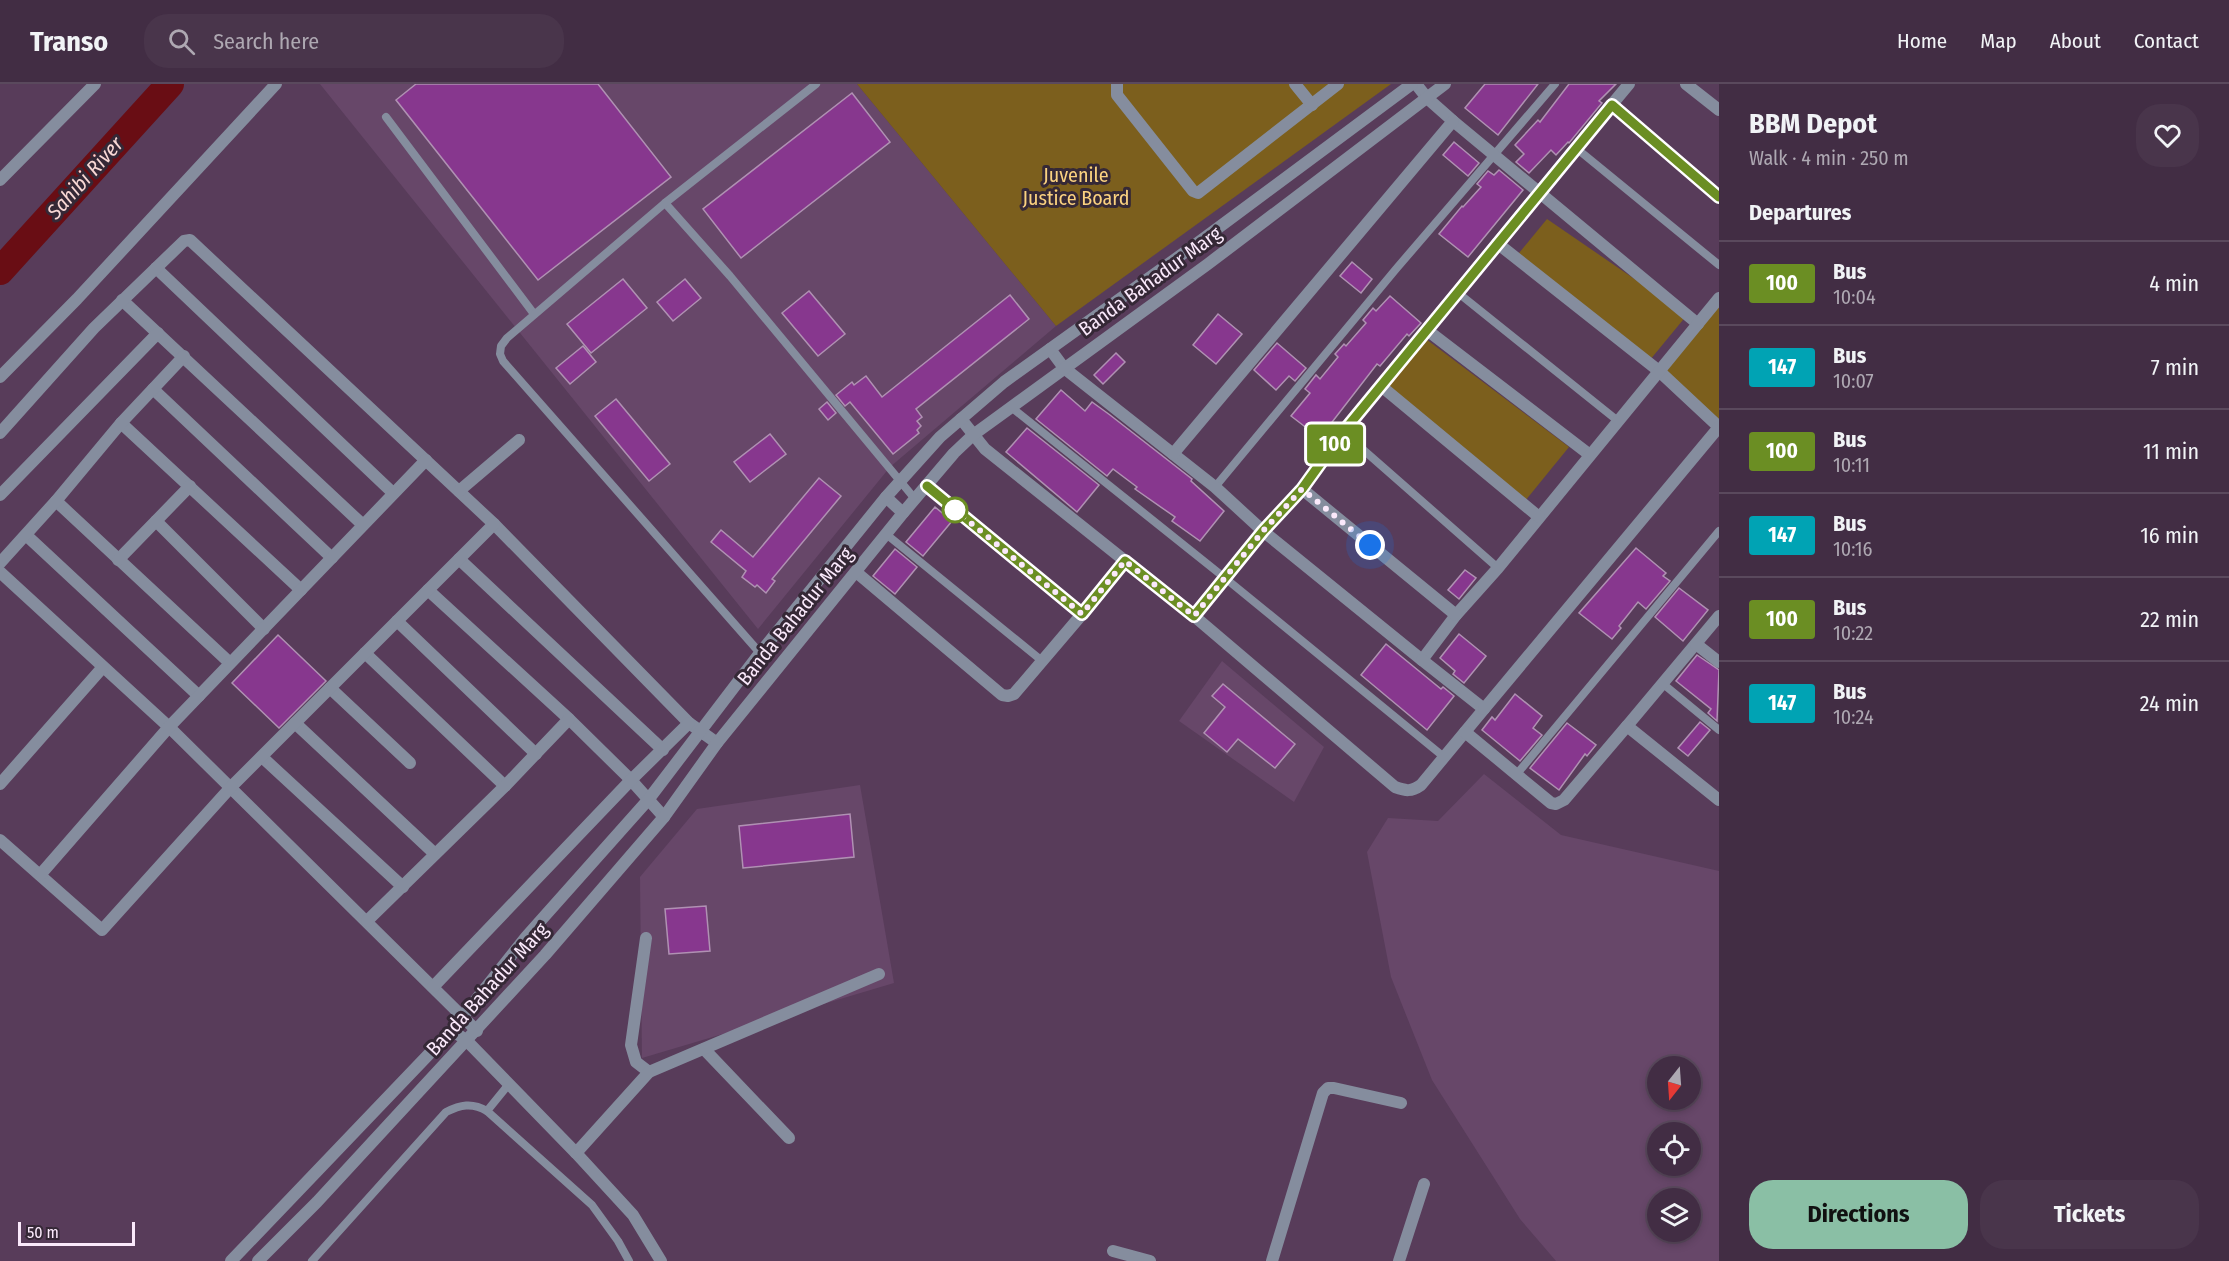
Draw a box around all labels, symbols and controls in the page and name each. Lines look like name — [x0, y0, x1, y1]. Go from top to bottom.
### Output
search box — [144, 14, 564, 68]
text: Transo — [30, 25, 108, 58]
icon: search — [165, 25, 198, 58]
text: Search here — [213, 28, 319, 55]
text: Home — [1897, 28, 1947, 54]
text: Map — [1980, 28, 2017, 54]
text: About — [2050, 28, 2101, 54]
text: Contact — [2134, 28, 2199, 54]
button: heart — [2136, 104, 2199, 167]
text: BBM Depot — [1749, 107, 1877, 140]
water label: Sahibi River — [41, 131, 129, 225]
text: Walk · 4 min · 250 m — [1749, 146, 1909, 170]
park label: Juvenile Justice Board — [1022, 163, 1130, 210]
text: Departures — [1749, 199, 1851, 226]
street label: Banda Bahadur Marg — [1074, 221, 1227, 341]
text: Bus — [1833, 258, 1866, 285]
text: 100 — [1766, 270, 1798, 296]
text: 4 min — [2149, 270, 2199, 297]
text: 10:04 — [1833, 285, 1876, 309]
text: Bus — [1833, 342, 1866, 369]
text: 147 — [1768, 354, 1796, 380]
text: 7 min — [2151, 354, 2199, 381]
text: 10:07 — [1833, 369, 1874, 393]
line badge: 100 — [1300, 424, 1370, 464]
text: Bus — [1833, 426, 1866, 453]
text: 100 — [1319, 431, 1351, 457]
text: 100 — [1766, 438, 1798, 464]
text: 11 min — [2143, 438, 2199, 465]
text: 10:11 — [1833, 453, 1870, 477]
unlabelled marker — [942, 497, 968, 523]
text: Bus — [1833, 510, 1866, 537]
text: 147 — [1768, 522, 1796, 548]
text: 16 min — [2140, 522, 2199, 549]
your location — [1355, 530, 1385, 560]
text: 10:16 — [1833, 537, 1872, 561]
street label: Banda Bahadur Marg — [732, 542, 858, 690]
text: Bus — [1833, 594, 1866, 621]
text: 100 — [1766, 606, 1798, 632]
text: 22 min — [2140, 606, 2199, 633]
text: 10:22 — [1833, 621, 1873, 645]
text: Bus — [1833, 678, 1866, 705]
text: 147 — [1768, 690, 1796, 716]
text: 24 min — [2140, 690, 2199, 717]
text: 10:24 — [1833, 705, 1874, 729]
street label: Banda Bahadur Marg — [421, 917, 553, 1060]
north arrow — [1647, 1056, 1701, 1110]
map controls — [1647, 1056, 1701, 1242]
button: locate — [1647, 1122, 1701, 1176]
button: Directions — [1749, 1180, 1968, 1249]
button: Tickets — [1980, 1180, 2199, 1249]
button: layers — [1647, 1188, 1701, 1242]
scale bar — [18, 1219, 135, 1246]
text: 50 m — [27, 1223, 59, 1242]

